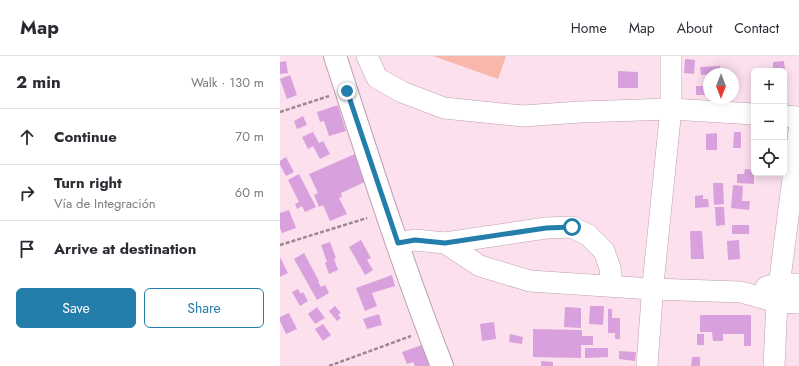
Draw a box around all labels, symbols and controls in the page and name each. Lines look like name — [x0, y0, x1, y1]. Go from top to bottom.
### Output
text: Map — [20, 14, 59, 41]
text: Home — [571, 18, 607, 38]
text: Map — [629, 18, 655, 38]
text: About — [677, 18, 712, 38]
text: Contact — [734, 18, 779, 38]
north arrow — [703, 68, 739, 104]
map controls — [751, 68, 787, 176]
button: + — [751, 68, 787, 104]
text: 2 min — [16, 70, 61, 94]
text: Walk · 130 m — [191, 73, 264, 92]
route end — [338, 82, 356, 100]
button: − — [751, 104, 787, 140]
icon: ahead — [16, 126, 38, 148]
text: Continue — [54, 126, 117, 148]
text: 70 m — [235, 127, 264, 146]
button: locate — [751, 140, 787, 176]
text: Turn right — [54, 172, 122, 194]
icon: right — [16, 182, 38, 204]
text: 60 m — [235, 183, 264, 202]
text: Vía de Integración — [54, 194, 156, 213]
route start — [563, 218, 581, 236]
icon: arrive — [16, 238, 38, 260]
text: Arrive at destination — [54, 238, 196, 260]
button: Save — [16, 288, 136, 328]
button: Share — [144, 288, 264, 328]

